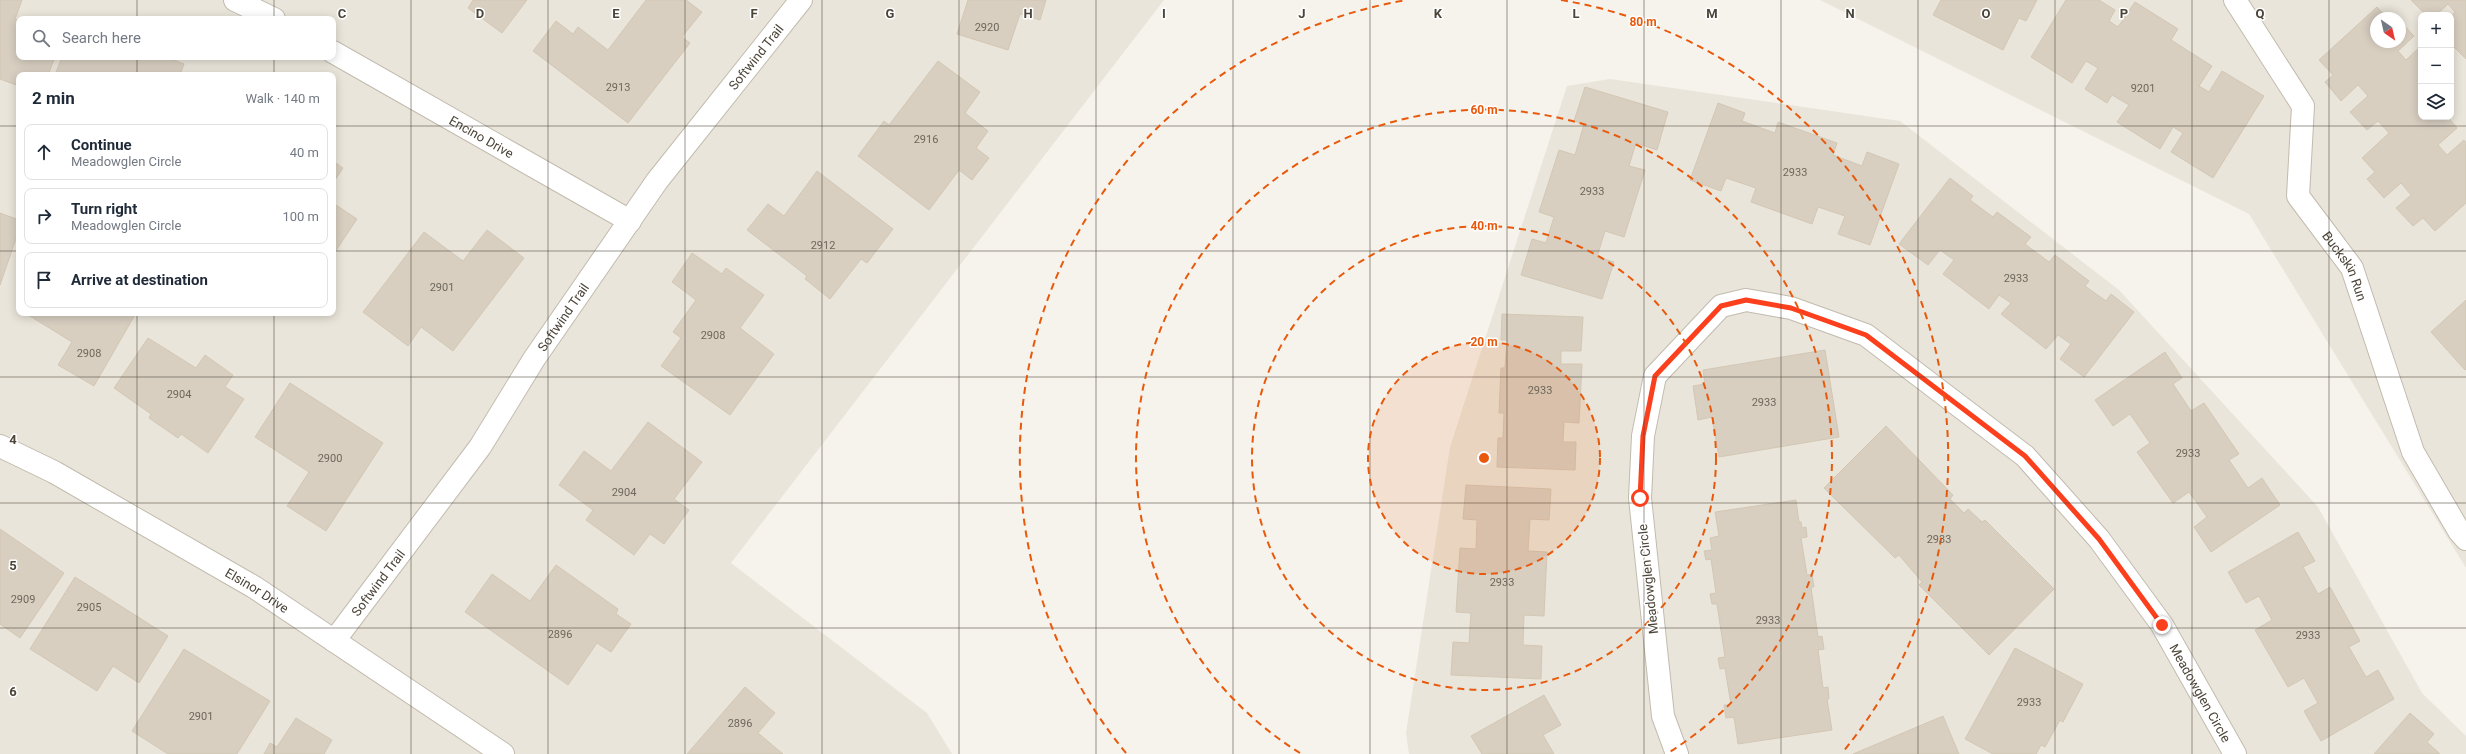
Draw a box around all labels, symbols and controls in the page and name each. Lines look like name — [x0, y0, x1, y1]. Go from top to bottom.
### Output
text: C — [338, 6, 347, 21]
text: D — [476, 6, 484, 21]
text: E — [612, 6, 620, 21]
text: F — [750, 6, 758, 21]
text: G — [886, 6, 895, 21]
text: H — [1023, 6, 1033, 21]
text: I — [1162, 6, 1166, 21]
text: J — [1298, 6, 1306, 21]
text: K — [1434, 6, 1443, 21]
text: L — [1572, 6, 1580, 21]
text: M — [1706, 6, 1718, 21]
text: N — [1845, 6, 1855, 21]
text: O — [1982, 6, 1991, 21]
text: P — [2120, 6, 2128, 21]
text: Q — [2256, 6, 2265, 21]
north arrow — [2370, 12, 2406, 48]
map controls — [2418, 12, 2454, 120]
button: + — [2418, 12, 2454, 48]
text: 80 m — [1629, 15, 1657, 29]
search box — [16, 16, 336, 60]
street label: Softwind Trail — [725, 21, 786, 93]
house number: 2920 — [975, 21, 999, 34]
icon: search — [30, 27, 52, 49]
text: Search here — [62, 29, 141, 47]
button: − — [2418, 48, 2454, 84]
house number: 2913 — [606, 81, 630, 94]
house number: 9201 — [2131, 82, 2155, 95]
button: layers — [2418, 84, 2454, 120]
text: 2 min — [32, 88, 75, 108]
text: Walk · 140 m — [245, 91, 320, 106]
text: 60 m — [1470, 103, 1498, 117]
street label: Encino Drive — [447, 112, 517, 161]
house number: 2916 — [914, 133, 938, 146]
text: Continue — [71, 136, 132, 154]
icon: ahead — [33, 141, 55, 163]
text: 40 m — [290, 145, 319, 160]
text: Meadowglen Circle — [71, 154, 181, 169]
house number: 2933 — [1783, 166, 1807, 179]
house number: 2933 — [1580, 185, 1604, 198]
text: Turn right — [71, 200, 137, 218]
icon: right — [33, 205, 55, 227]
text: 100 m — [282, 209, 319, 224]
text: Meadowglen Circle — [71, 218, 181, 233]
text: 40 m — [1470, 219, 1498, 233]
street label: Buckskin Run — [2320, 228, 2370, 303]
house number: 2912 — [811, 239, 835, 252]
icon: arrive — [33, 269, 55, 291]
text: Arrive at destination — [71, 271, 208, 289]
house number: 2933 — [2004, 272, 2028, 285]
street label: Softwind Trail — [534, 280, 592, 354]
house number: 2901 — [430, 281, 454, 294]
house number: 2908 — [701, 329, 725, 342]
text: 20 m — [1470, 335, 1498, 349]
house number: 2908 — [77, 347, 101, 360]
house number: 2933 — [1528, 384, 1552, 397]
house number: 2904 — [167, 388, 191, 401]
house number: 2933 — [1752, 396, 1776, 409]
text: 4 — [9, 432, 17, 447]
house number: 2933 — [2176, 447, 2200, 460]
centre of rings — [1477, 451, 1491, 465]
house number: 2900 — [318, 452, 342, 465]
house number: 2904 — [612, 486, 636, 499]
route start — [1631, 489, 1649, 507]
street label: Meadowglen Circle — [1635, 523, 1661, 635]
house number: 2933 — [1927, 533, 1951, 546]
street label: Softwind Trail — [348, 546, 408, 619]
text: 5 — [9, 558, 17, 573]
street label: Elsinor Drive — [223, 565, 292, 616]
house number: 2933 — [1490, 576, 1514, 589]
house number: 2909 — [11, 593, 35, 606]
house number: 2905 — [77, 601, 101, 614]
house number: 2933 — [1756, 614, 1780, 627]
route end — [2153, 616, 2171, 634]
house number: 2896 — [548, 628, 572, 641]
house number: 2933 — [2296, 629, 2320, 642]
street label: Meadowglen Circle — [2167, 641, 2234, 745]
text: 6 — [9, 684, 17, 699]
house number: 2933 — [2017, 696, 2041, 709]
house number: 2901 — [189, 710, 213, 723]
house number: 2896 — [728, 717, 752, 730]

